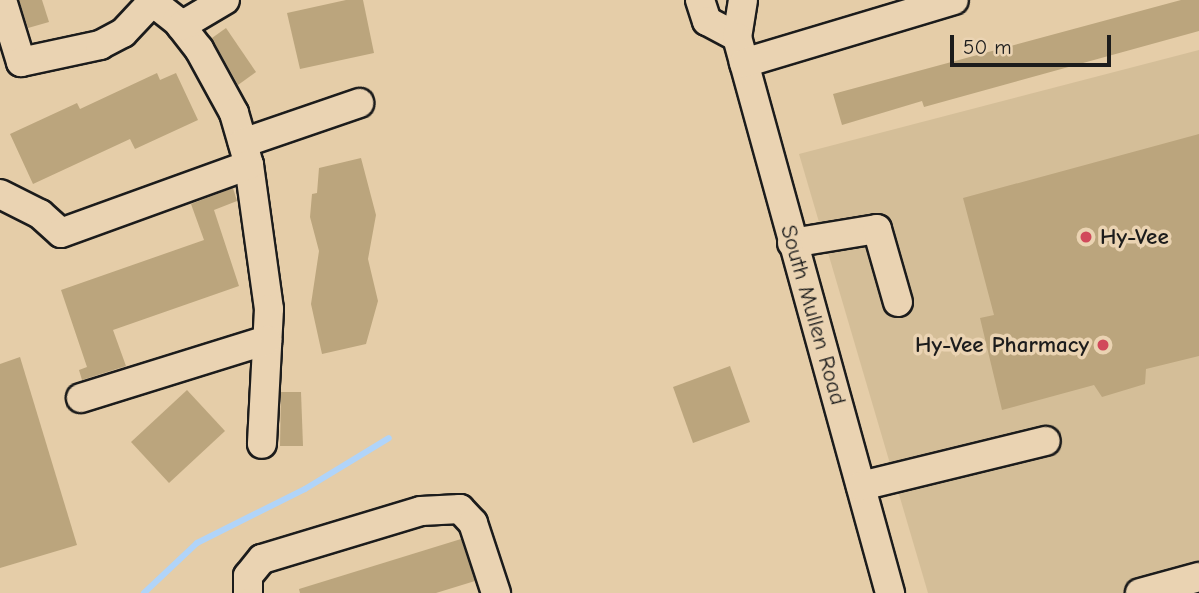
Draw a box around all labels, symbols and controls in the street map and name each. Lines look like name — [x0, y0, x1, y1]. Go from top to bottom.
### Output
scale bar — [954, 21, 1115, 65]
text: 50 m — [963, 35, 1012, 59]
street label: South Mullen Road — [774, 222, 852, 408]
place label: Hy-Vee — [1100, 223, 1169, 251]
marker: Hy-Vee — [1078, 229, 1094, 245]
place label: Hy-Vee Pharmacy — [915, 331, 1089, 359]
marker: Hy-Vee Pharmacy — [1095, 337, 1111, 353]

